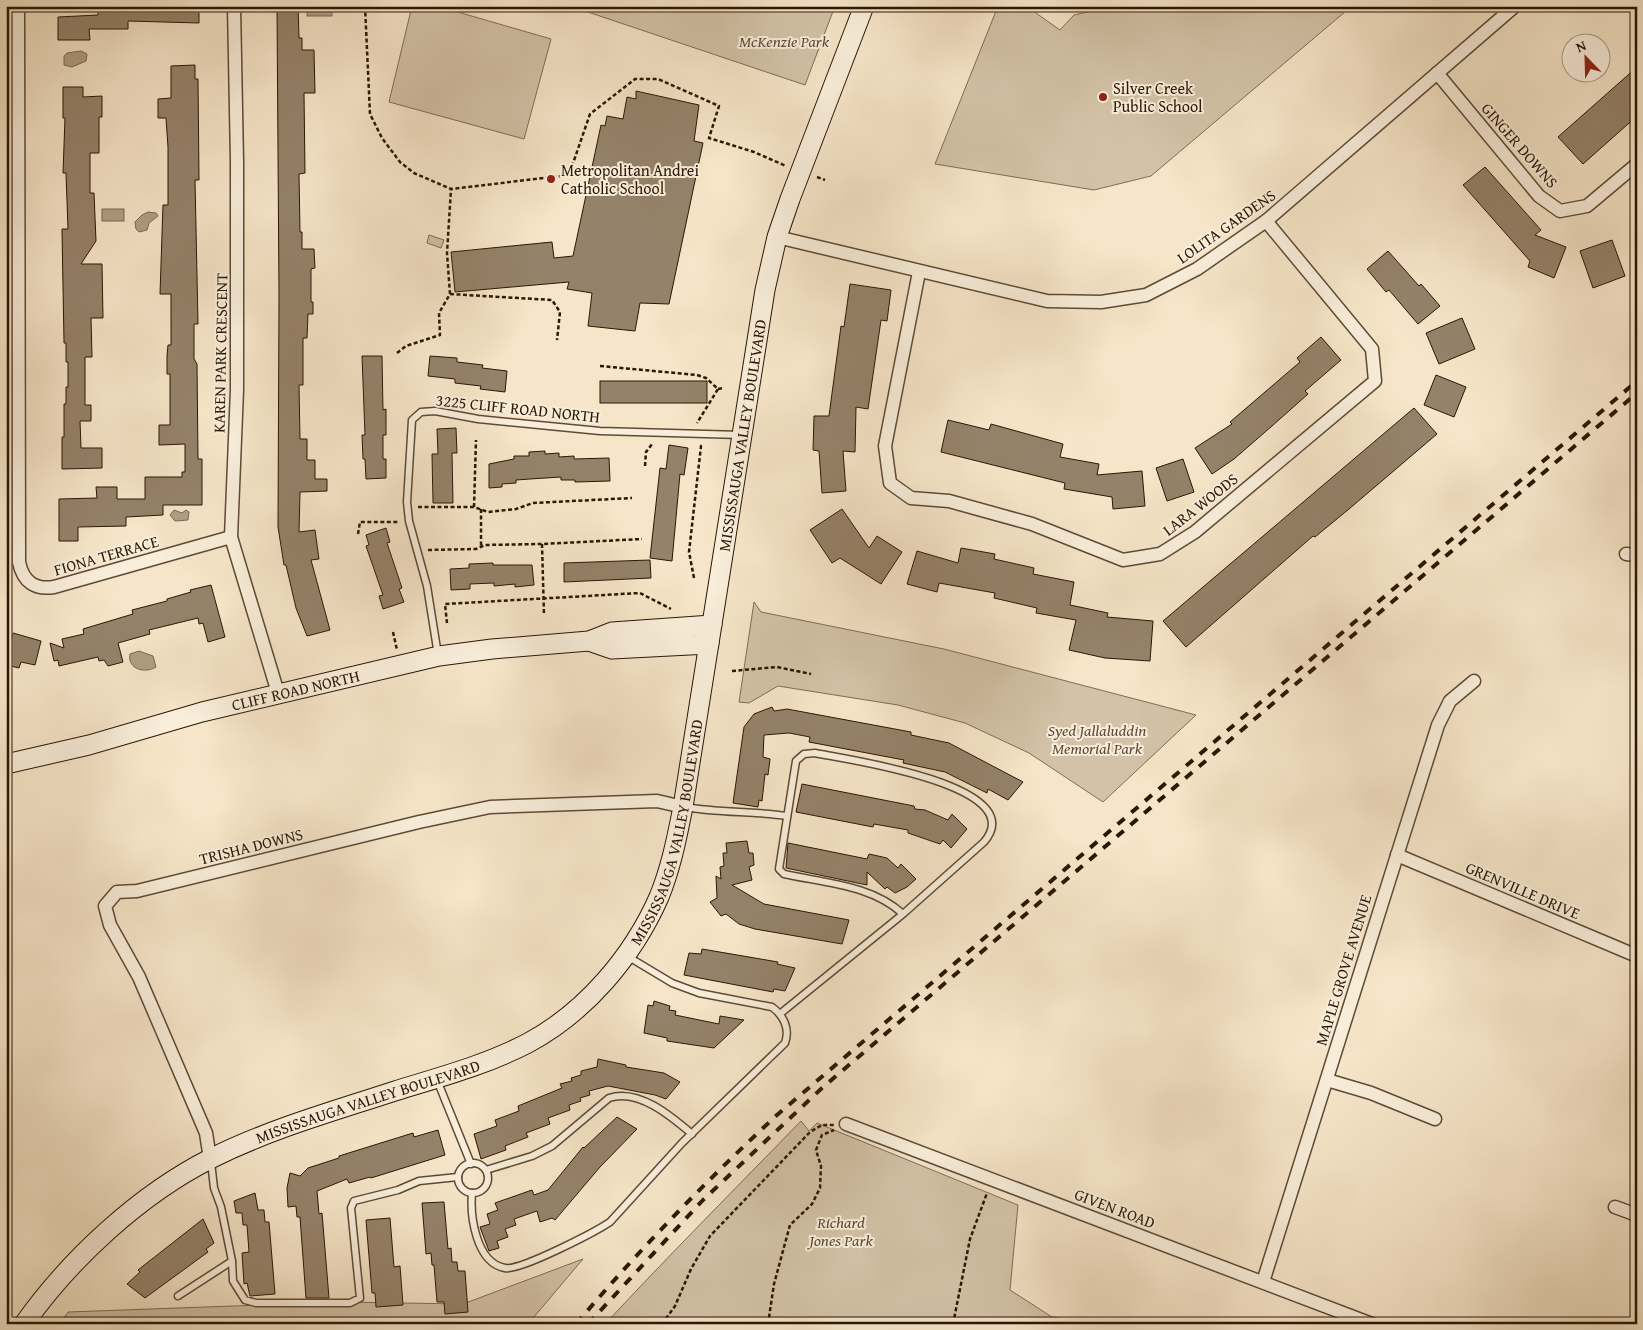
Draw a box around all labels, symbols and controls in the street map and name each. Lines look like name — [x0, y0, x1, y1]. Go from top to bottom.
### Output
park label: McKenzie Park — [739, 29, 830, 53]
north arrow — [1560, 32, 1610, 82]
text: N — [1573, 35, 1590, 57]
place label: Silver Creek Public School — [1113, 76, 1203, 118]
marker: Silver Creek Public School — [1097, 91, 1109, 103]
street label: GINGER DOWNS — [1476, 97, 1564, 193]
place label: Metropolitan Andrei Catholic School — [561, 158, 699, 200]
marker: Metropolitan Andrei Catholic School — [545, 173, 557, 185]
street label: LOLITA GARDENS — [1172, 183, 1281, 269]
street label: KAREN PARK CRESCENT — [207, 273, 233, 433]
street label: MISSISSAUGA VALLEY BOULEVARD — [712, 317, 772, 553]
street label: 3225 CLIFF ROAD NORTH — [435, 387, 602, 429]
street label: LARA WOODS — [1157, 467, 1243, 541]
street label: FIONA TERRACE — [51, 529, 161, 581]
street label: CLIFF ROAD NORTH — [229, 663, 362, 717]
street label: MISSISSAUGA VALLEY BOULEVARD — [624, 717, 709, 950]
park label: Syed Jallaluddin Memorial Park — [1048, 718, 1146, 760]
street label: TRISHA DOWNS — [197, 821, 306, 870]
street label: GRENVILLE DRIVE — [1462, 855, 1584, 925]
street label: MAPLE GROVE AVENUE — [1309, 891, 1377, 1049]
street label: MISSISSAUGA VALLEY BOULEVARD — [252, 1053, 483, 1149]
street label: GIVEN ROAD — [1071, 1182, 1159, 1234]
park label: Richard Jones Park — [806, 1210, 873, 1252]

